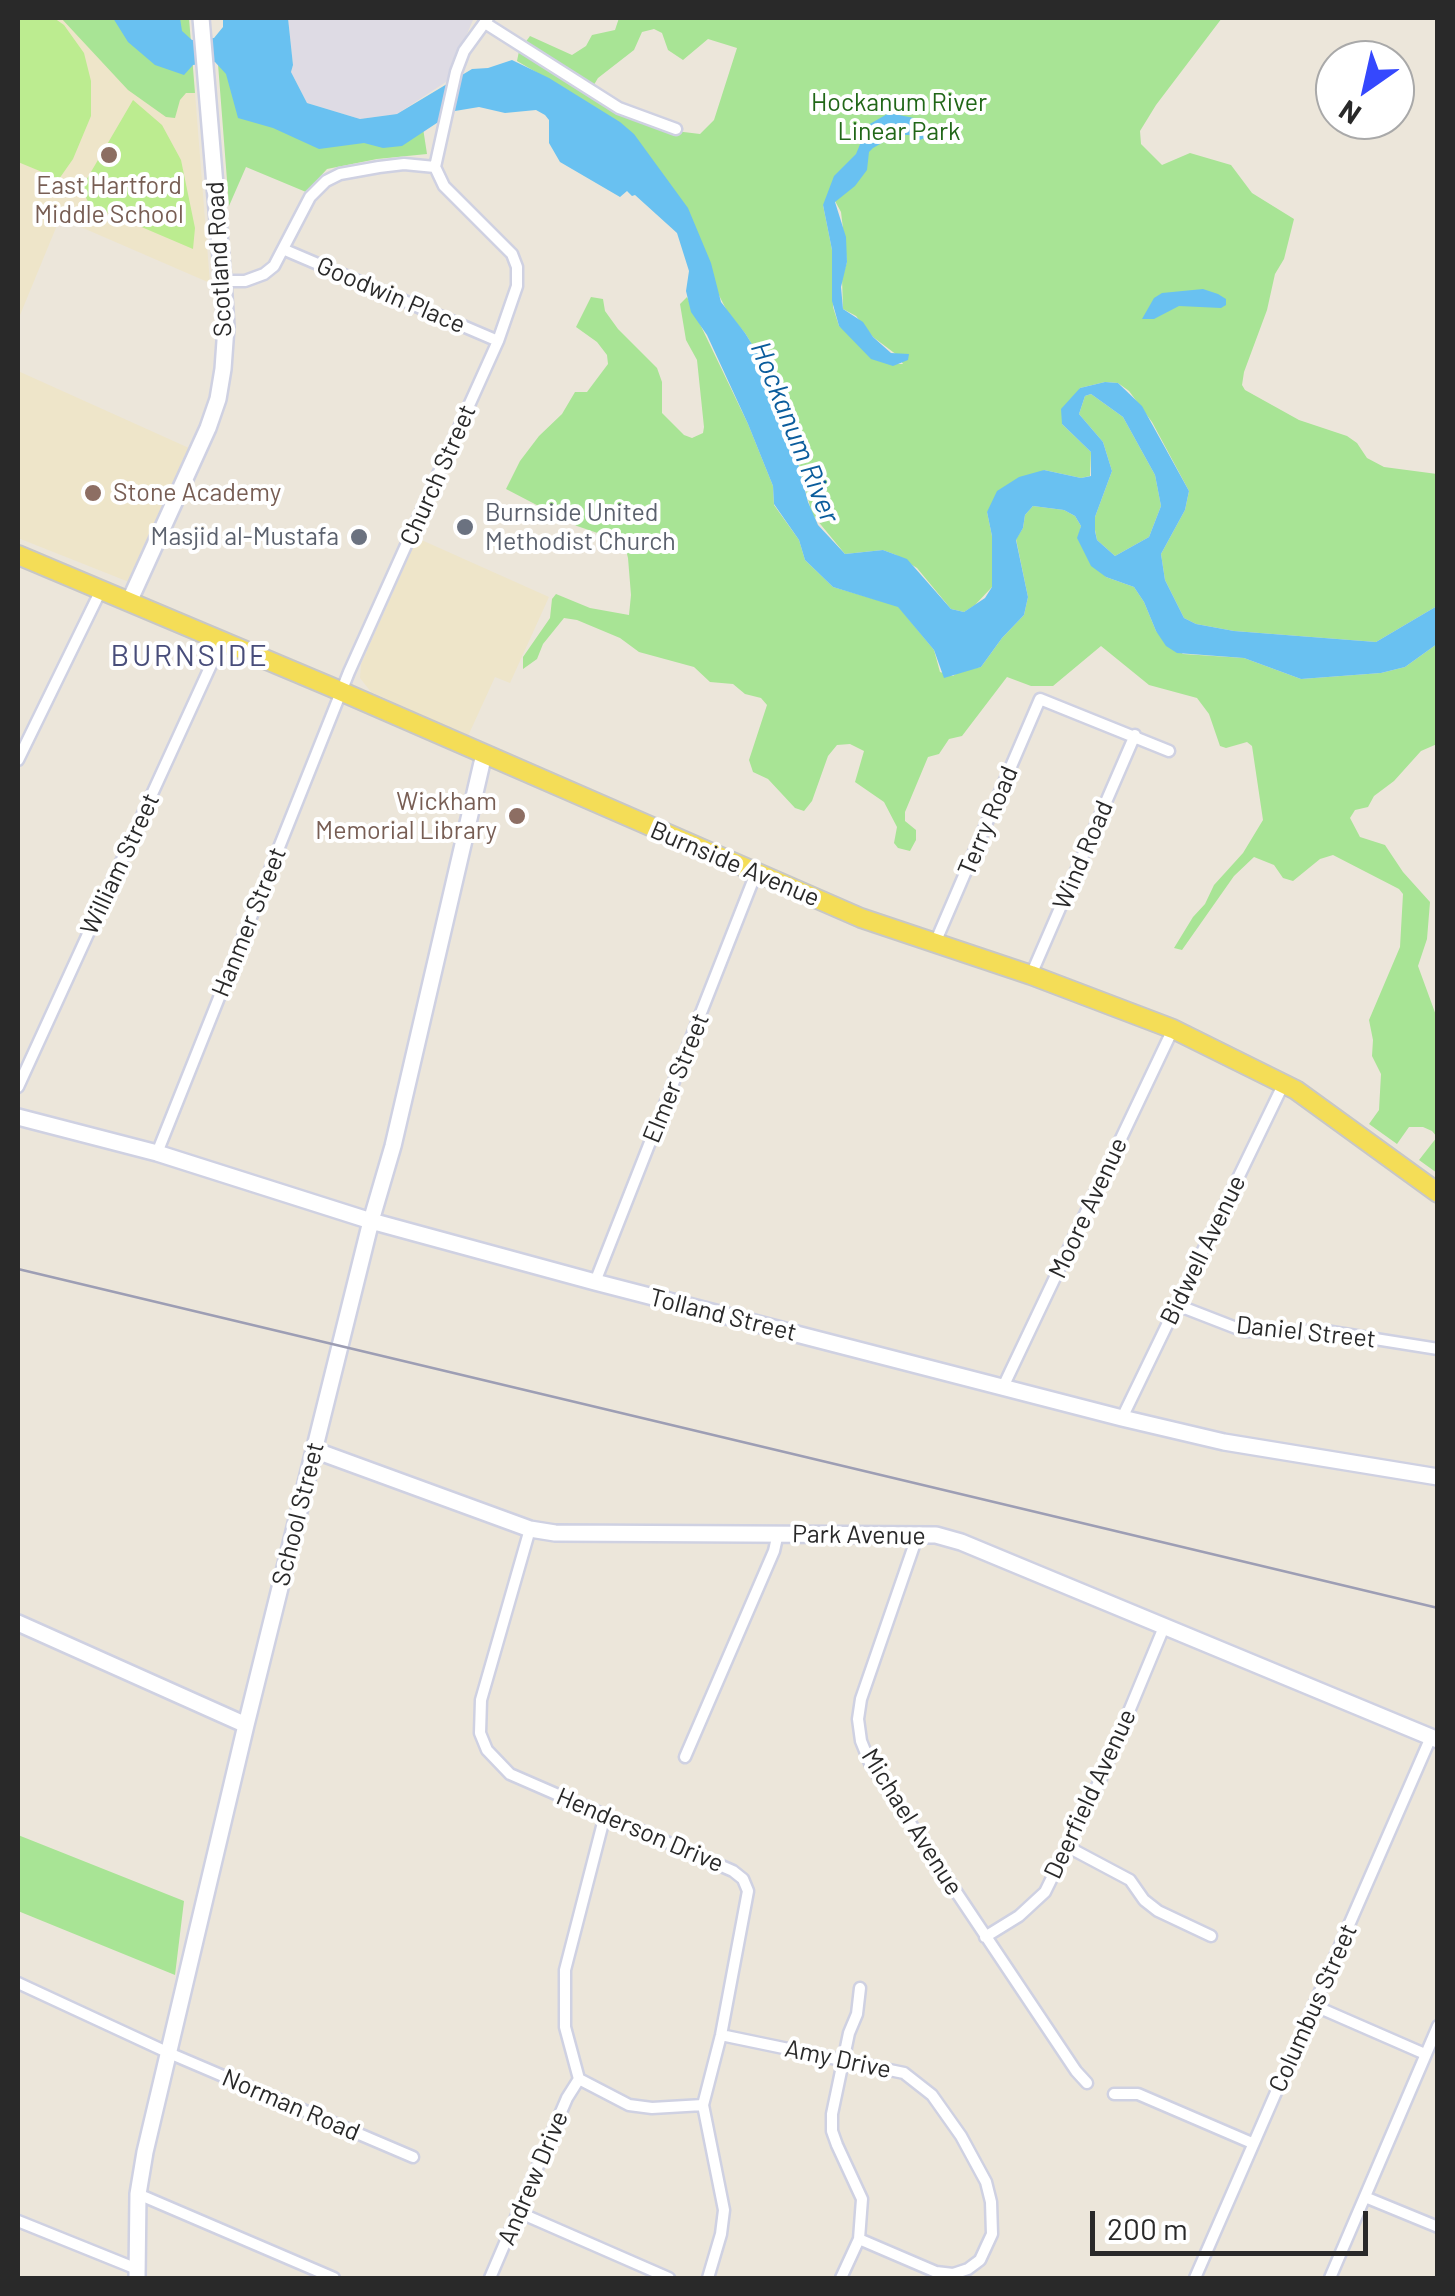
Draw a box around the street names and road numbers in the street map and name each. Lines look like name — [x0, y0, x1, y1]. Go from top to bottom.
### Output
street label: Scotland Road — [200, 180, 238, 338]
street label: Goodwin Place — [312, 250, 470, 340]
street label: Church Street — [394, 400, 482, 550]
street label: Terry Road — [951, 762, 1025, 880]
street label: William Street — [74, 788, 166, 940]
street label: Wind Road — [1047, 796, 1119, 914]
street label: Burnside Avenue — [646, 815, 824, 913]
street label: Hanmer Street — [205, 843, 293, 1001]
street label: Elmer Street — [636, 1009, 716, 1147]
street label: Moore Avenue — [1042, 1133, 1134, 1283]
street label: Bidwell Avenue — [1154, 1170, 1252, 1330]
street label: Tolland Street — [646, 1282, 800, 1348]
street label: Daniel Street — [1235, 1310, 1377, 1354]
street label: School Street — [266, 1439, 330, 1589]
street label: Park Avenue — [792, 1519, 926, 1551]
street label: Deerfield Avenue — [1038, 1704, 1142, 1884]
street label: Michael Avenue — [855, 1743, 969, 1901]
street label: Henderson Drive — [552, 1781, 728, 1879]
street label: Columbus Street — [1263, 1919, 1363, 2097]
street label: Amy Drive — [782, 2033, 894, 2085]
street label: Norman Road — [218, 2063, 364, 2147]
street label: Andrew Drive — [491, 2106, 575, 2250]

